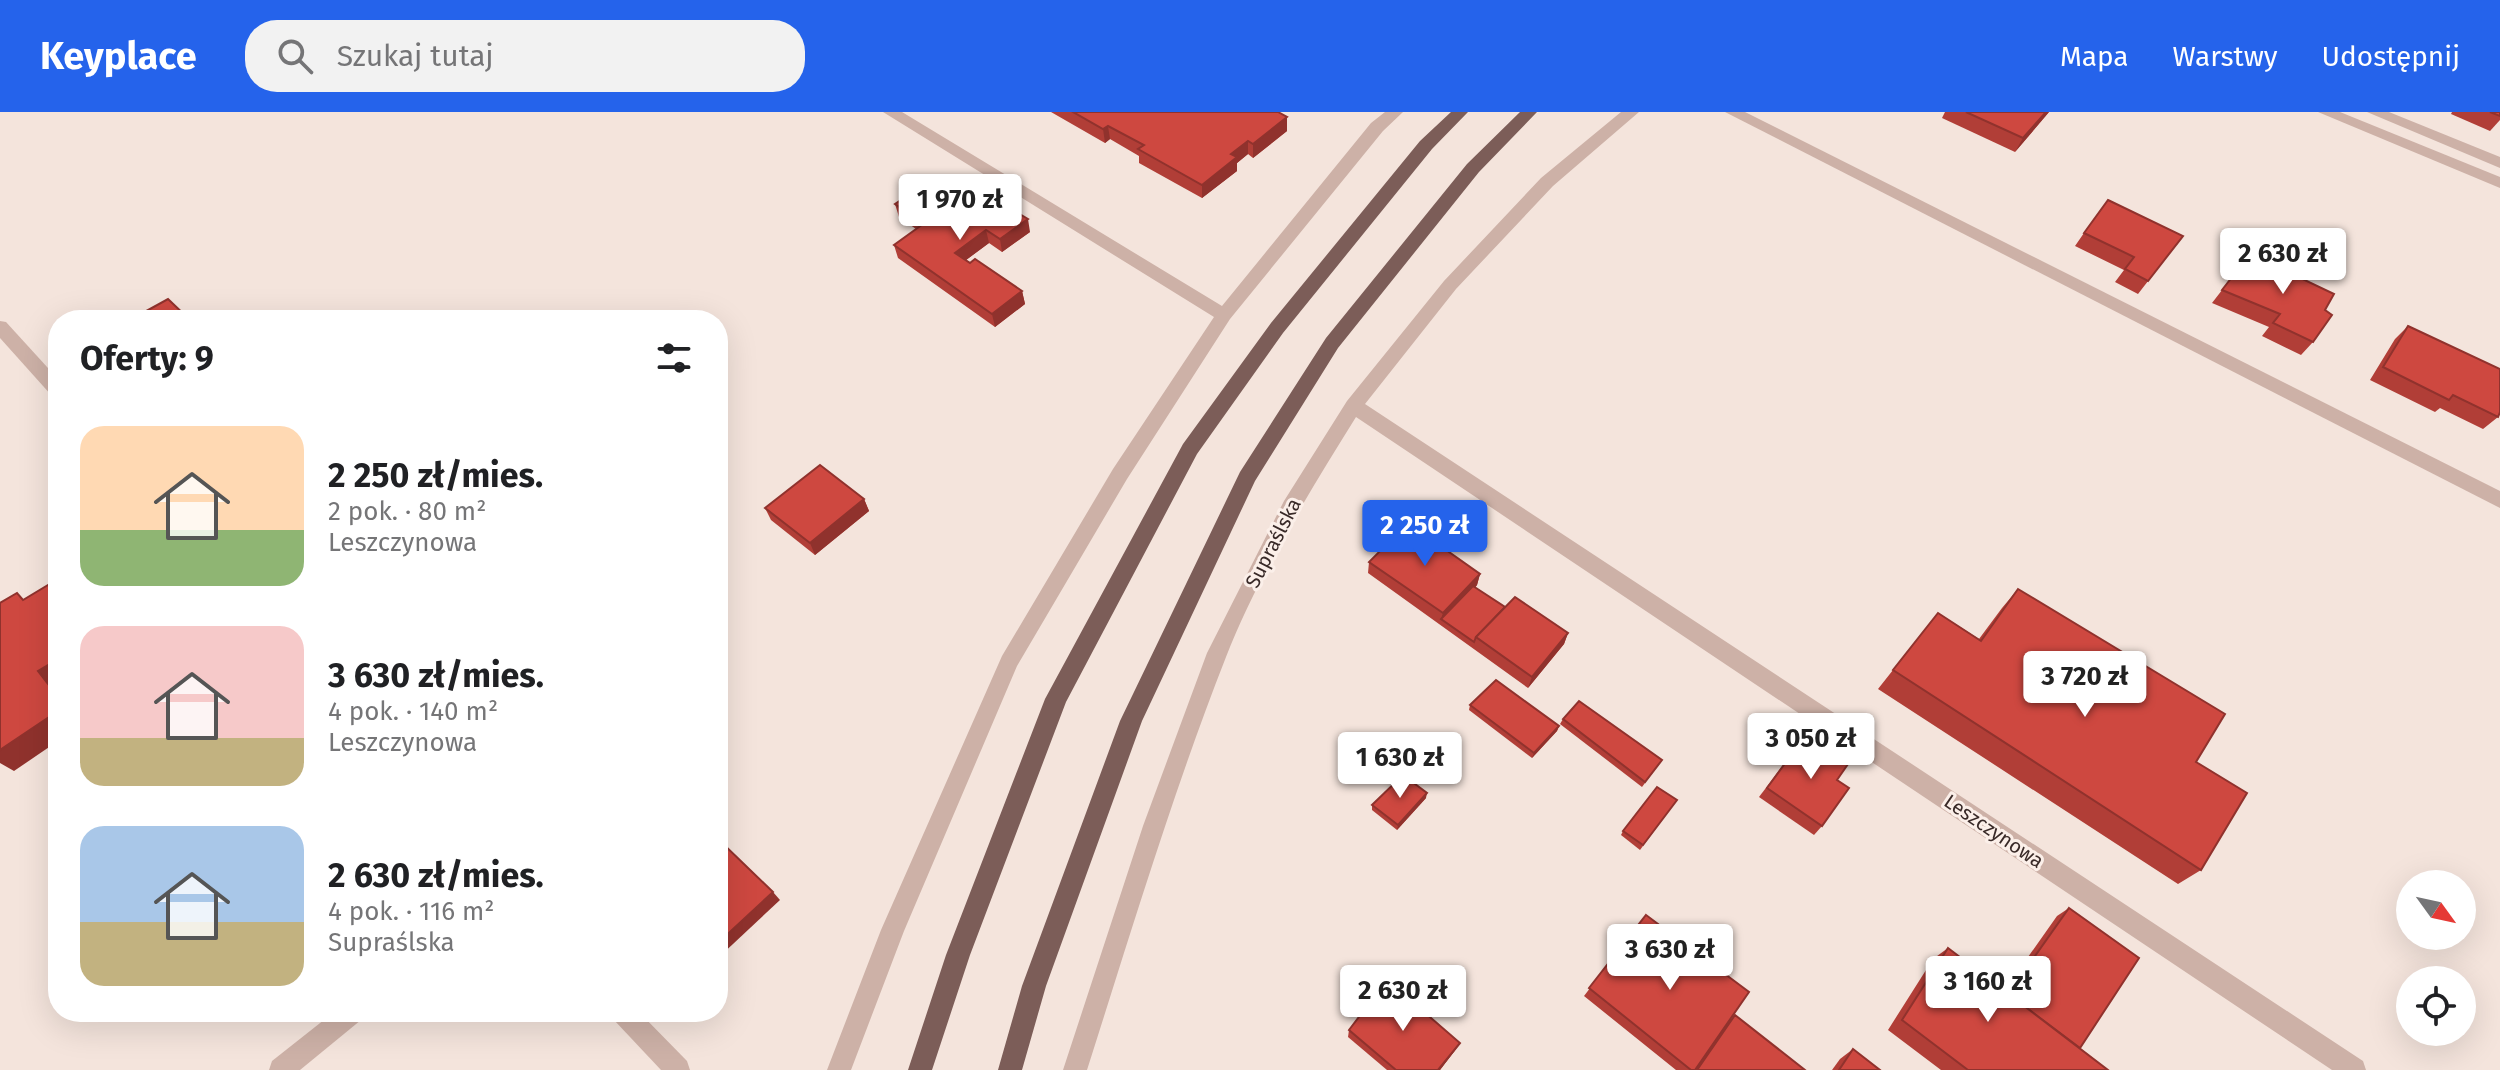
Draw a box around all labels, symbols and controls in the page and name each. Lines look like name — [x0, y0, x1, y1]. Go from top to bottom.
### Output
search box — [245, 20, 805, 92]
text: Keyplace — [40, 33, 197, 79]
icon: search — [273, 34, 317, 78]
text: Szukaj tutaj — [337, 38, 494, 74]
text: Mapa — [2060, 40, 2129, 73]
text: Warstwy — [2173, 40, 2278, 73]
text: Udostępnij — [2322, 40, 2460, 73]
pin: 1 970 zł — [877, 174, 1043, 242]
text: 1 970 zł — [917, 184, 1003, 215]
pin: 2 630 zł — [2200, 228, 2366, 296]
text: 2 630 zł — [2238, 238, 2328, 269]
icon: filters — [652, 336, 696, 380]
text: Oferty: 9 — [80, 338, 214, 379]
text: 2 250 zł/mies. — [328, 455, 543, 496]
icon: home — [144, 458, 240, 554]
street label: Supraślska — [1240, 494, 1306, 592]
text: 2 pok. · 80 m² — [328, 496, 486, 527]
pin: 2 250 zł — [1342, 500, 1508, 568]
text: 2 250 zł — [1380, 510, 1470, 541]
text: Leszczynowa — [328, 527, 477, 558]
pin: 3 720 zł — [2002, 651, 2168, 719]
text: 3 630 zł/mies. — [328, 655, 544, 696]
icon: home — [144, 658, 240, 754]
text: 3 720 zł — [2041, 661, 2129, 692]
text: 4 pok. · 140 m² — [328, 696, 498, 727]
pin: 3 050 zł — [1728, 713, 1894, 781]
text: 3 050 zł — [1765, 723, 1857, 754]
text: Leszczynowa — [328, 727, 477, 758]
pin: 1 630 zł — [1317, 732, 1483, 800]
text: 1 630 zł — [1356, 742, 1444, 773]
street label: Leszczynowa — [1940, 789, 2048, 873]
text: 2 630 zł/mies. — [328, 855, 544, 896]
icon: home — [144, 858, 240, 954]
north arrow — [2396, 870, 2476, 950]
map controls — [2396, 870, 2476, 1046]
text: 4 pok. · 116 m² — [328, 896, 494, 927]
pin: 3 630 zł — [1587, 924, 1753, 992]
text: Supraślska — [328, 927, 455, 958]
text: 3 630 zł — [1625, 934, 1715, 965]
pin: 3 160 zł — [1905, 956, 2071, 1024]
pin: 2 630 zł — [1320, 965, 1486, 1033]
text: 3 160 zł — [1944, 966, 2032, 997]
button: locate — [2396, 966, 2476, 1046]
text: 2 630 zł — [1358, 975, 1448, 1006]

